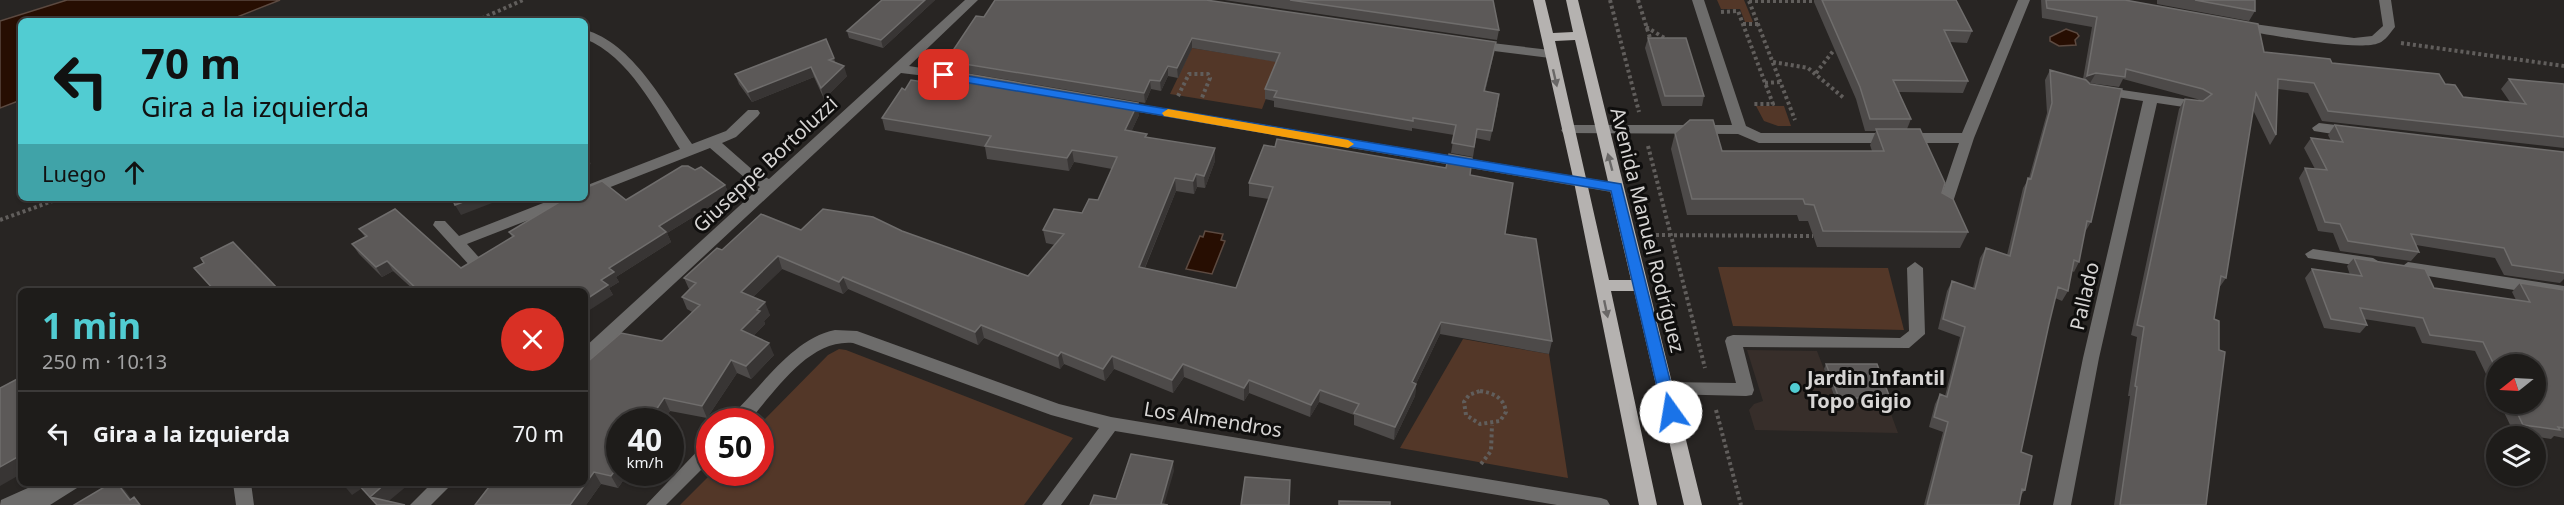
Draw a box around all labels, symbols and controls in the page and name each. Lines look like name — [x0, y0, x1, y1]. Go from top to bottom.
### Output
text: 70 m — [141, 34, 241, 91]
icon: left — [42, 42, 120, 120]
pin — [918, 49, 969, 100]
icon: arrive — [927, 58, 960, 91]
one-way arrow — [1551, 69, 1561, 87]
text: Gira a la izquierda — [141, 88, 369, 125]
street label: Giuseppe Bortoluzzi — [687, 90, 843, 238]
street label: Avenida Manuel Rodríguez — [1604, 105, 1692, 355]
one-way arrow — [1605, 153, 1614, 171]
icon: ahead — [118, 156, 151, 189]
text: Luego — [42, 158, 106, 188]
street label: Pallado — [2063, 259, 2105, 333]
one-way arrow — [1602, 300, 1611, 319]
text: 1 min — [42, 301, 141, 350]
button: close — [501, 308, 564, 371]
text: 250 m · 10:13 — [42, 348, 167, 375]
north arrow — [2486, 354, 2546, 414]
map controls — [2486, 354, 2546, 486]
place label: Jardin Infantil Topo Gigio — [1805, 364, 1945, 414]
position arrow — [1639, 380, 1703, 444]
marker: Jardin Infantil Topo Gigio — [1788, 381, 1802, 395]
street label: Los Almendros — [1142, 395, 1284, 443]
speed limit sign: 50 — [696, 408, 774, 486]
icon: left — [42, 417, 75, 450]
text: Gira a la izquierda — [93, 418, 290, 448]
text: 70 m — [513, 418, 564, 448]
text: 40 — [628, 419, 662, 460]
button: layers — [2486, 426, 2546, 486]
text: km/h — [627, 452, 663, 472]

